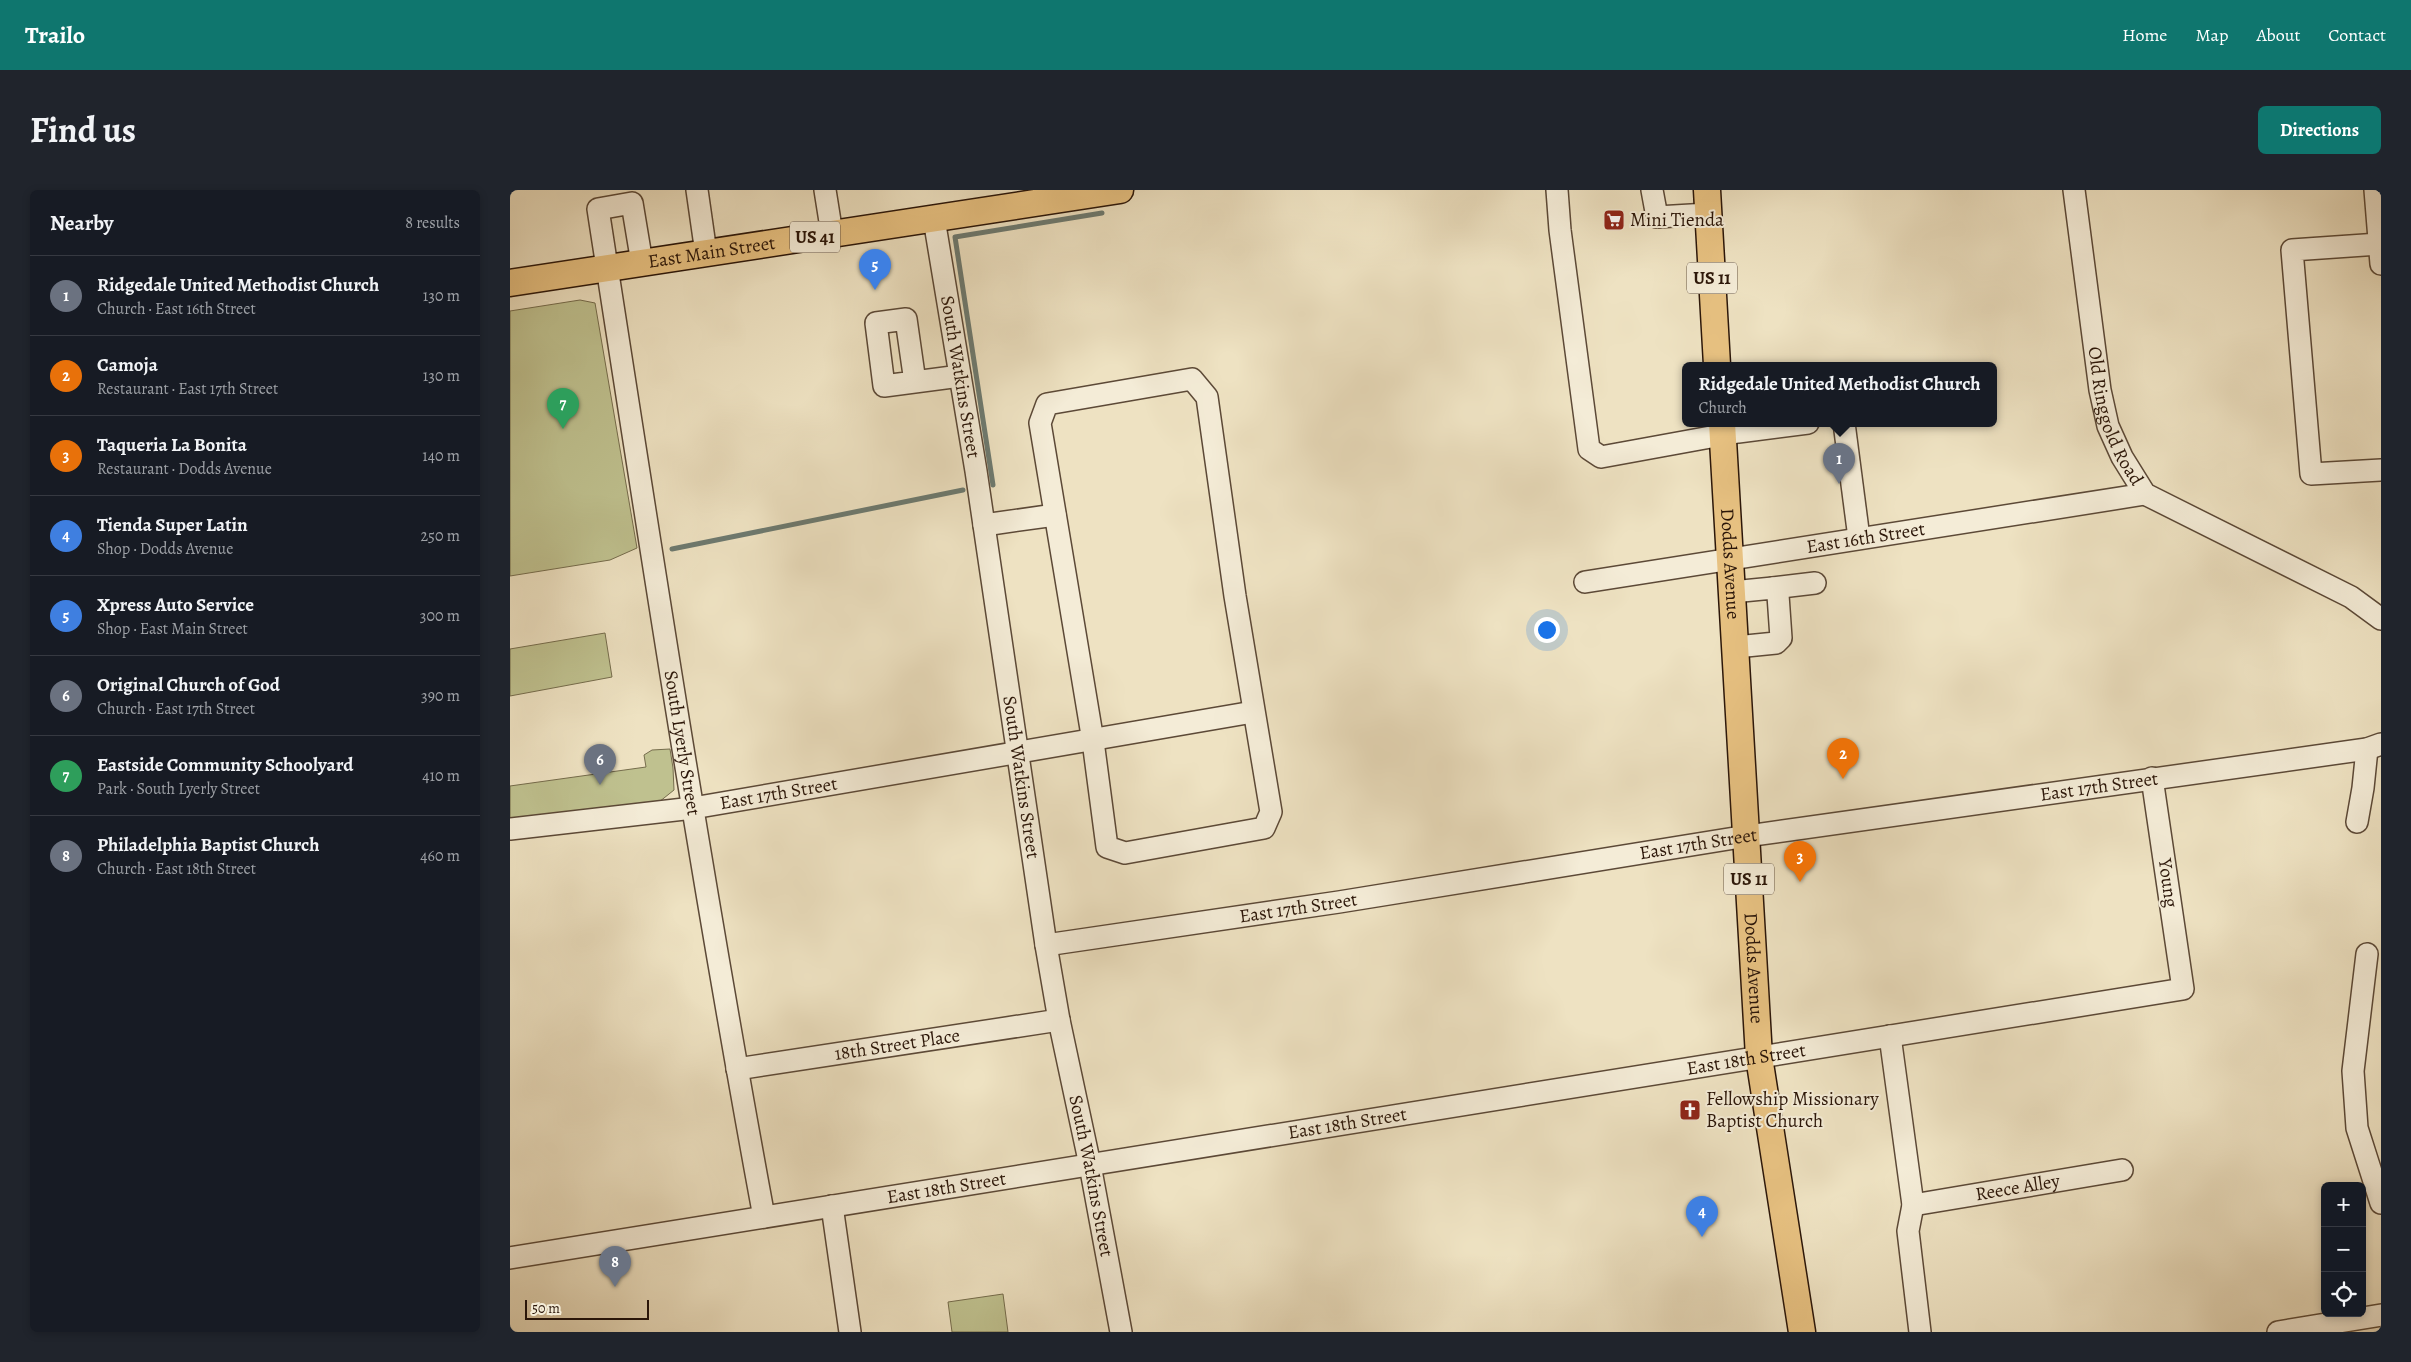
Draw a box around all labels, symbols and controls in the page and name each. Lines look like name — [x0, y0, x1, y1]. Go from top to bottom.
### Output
text: Trailo — [25, 19, 85, 51]
text: Home — [2122, 23, 2167, 47]
text: Map — [2195, 23, 2228, 47]
text: About — [2256, 23, 2300, 47]
text: Contact — [2328, 23, 2386, 47]
text: Find us — [30, 106, 136, 154]
button: Directions — [2258, 106, 2381, 154]
place label: Mini Tienda — [1630, 207, 1724, 233]
supermarket icon: Mini Tienda — [1602, 208, 1626, 232]
text: Nearby — [50, 209, 113, 237]
text: 8 results — [405, 212, 460, 234]
road number: US 41 — [790, 222, 840, 252]
street label: East Main Street — [646, 230, 777, 275]
pin: 5 — [859, 249, 891, 290]
road number: US 11 — [1687, 263, 1737, 294]
text: Ridgedale United Methodist Church — [97, 272, 379, 298]
text: 1 — [63, 285, 69, 307]
text: 130 m — [423, 285, 460, 307]
street label: South Watkins Street — [934, 294, 987, 460]
text: Church · East 16th Street — [97, 298, 256, 320]
street label: Old Ringgold Road — [2081, 345, 2150, 491]
text: Camoja — [97, 352, 158, 378]
popup — [1682, 362, 1997, 427]
text: 2 — [62, 365, 70, 387]
text: 130 m — [423, 365, 460, 387]
text: Ridgedale United Methodist Church — [1698, 371, 1981, 397]
text: Restaurant · East 17th Street — [97, 378, 278, 400]
pin: 7 — [547, 388, 579, 429]
text: Church — [1698, 397, 1747, 419]
text: Taqueria La Bonita — [97, 432, 247, 458]
pin: 1 — [1823, 443, 1855, 484]
text: 3 — [63, 445, 69, 467]
text: 140 m — [422, 445, 460, 467]
text: Restaurant · Dodds Avenue — [97, 458, 272, 480]
street label: Dodds Avenue — [1714, 507, 1746, 620]
text: Tienda Super Latin — [97, 512, 248, 538]
street label: East 16th Street — [1804, 516, 1927, 560]
text: 4 — [62, 525, 70, 547]
text: 250 m — [421, 525, 460, 547]
text: Shop · Dodds Avenue — [97, 538, 233, 560]
text: Xpress Auto Service — [97, 592, 254, 618]
text: 5 — [63, 605, 69, 627]
text: 300 m — [420, 605, 460, 627]
your location — [1534, 617, 1560, 643]
text: Shop · East Main Street — [97, 618, 248, 640]
street label: South Lyerly Street — [658, 669, 707, 818]
text: Original Church of God — [97, 672, 280, 698]
text: 6 — [62, 685, 70, 707]
text: 390 m — [421, 685, 460, 707]
street label: South Watkins Street — [996, 694, 1046, 860]
text: Church · East 17th Street — [97, 698, 255, 720]
pin: 2 — [1827, 738, 1859, 779]
pin: 6 — [584, 744, 616, 785]
text: Eastside Community Schoolyard — [97, 752, 353, 778]
text: 7 — [63, 765, 69, 787]
text: 410 m — [422, 765, 460, 787]
street label: East 17th Street — [2038, 765, 2160, 808]
street label: East 17th Street — [718, 770, 839, 816]
text: Park · South Lyerly Street — [97, 778, 260, 800]
street label: East 17th Street — [1637, 822, 1759, 866]
text: Philadelphia Baptist Church — [97, 832, 319, 858]
pin: 3 — [1784, 841, 1816, 882]
text: 8 — [62, 845, 70, 867]
text: 460 m — [420, 845, 460, 867]
street label: Young — [2152, 856, 2184, 910]
text: Church · East 18th Street — [97, 858, 256, 880]
road number: US 11 — [1724, 864, 1774, 894]
street label: East 17th Street — [1238, 886, 1359, 929]
street label: Dodds Avenue — [1738, 912, 1770, 1024]
street label: 18th Street Place — [833, 1022, 962, 1067]
street label: East 18th Street — [1685, 1037, 1807, 1082]
place label: Fellowship Missionary Baptist Church — [1706, 1086, 1879, 1134]
street label: South Watkins Street — [1062, 1093, 1120, 1259]
church icon: Fellowship Missionary Baptist Church — [1678, 1098, 1702, 1122]
street label: East 18th Street — [1286, 1101, 1409, 1146]
street label: East 18th Street — [885, 1165, 1008, 1210]
street label: Reece Alley — [1973, 1168, 2062, 1207]
map controls — [2321, 1182, 2366, 1317]
button: + — [2321, 1182, 2366, 1227]
pin: 4 — [1686, 1196, 1718, 1237]
button: − — [2321, 1227, 2366, 1272]
pin: 8 — [599, 1246, 631, 1287]
button: locate — [2321, 1272, 2366, 1317]
scale bar — [525, 1297, 649, 1320]
text: 50 m — [532, 1299, 560, 1318]

